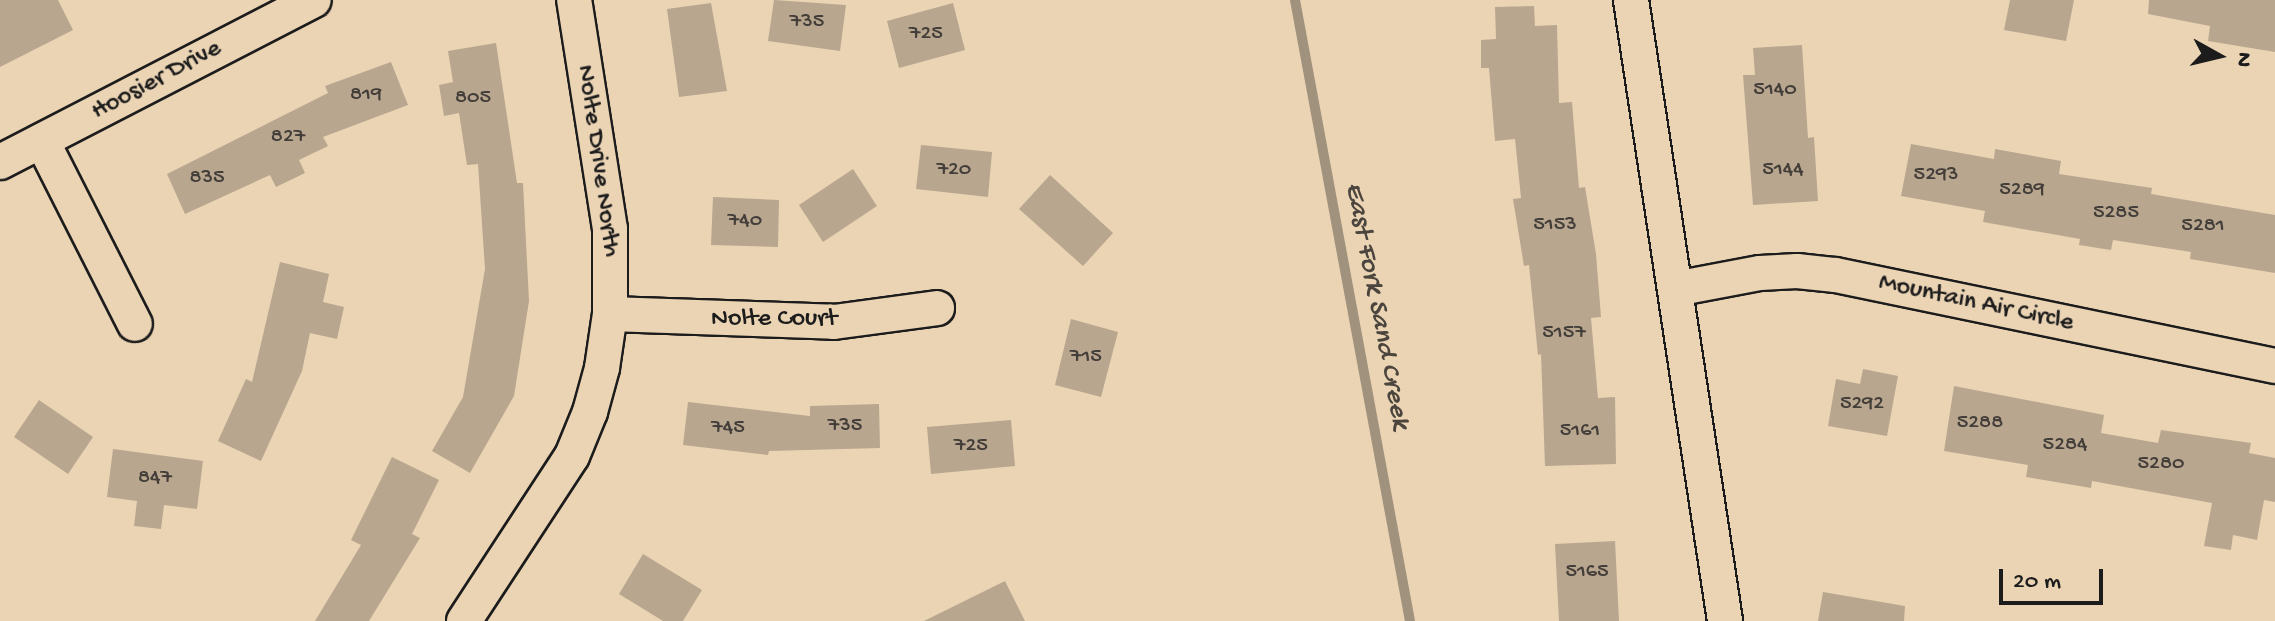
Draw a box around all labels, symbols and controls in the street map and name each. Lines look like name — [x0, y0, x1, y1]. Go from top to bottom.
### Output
house number: 735 — [790, 10, 824, 36]
north arrow — [2179, 16, 2259, 96]
house number: 725 — [909, 22, 943, 48]
street label: Hoosier Drive — [87, 34, 227, 128]
text: N — [2229, 50, 2257, 68]
street label: Nolte Drive North — [568, 63, 626, 259]
house number: 5140 — [1753, 78, 1797, 104]
house number: 819 — [350, 83, 382, 109]
house number: 805 — [455, 86, 491, 112]
house number: 827 — [271, 125, 305, 151]
house number: 720 — [937, 158, 971, 184]
house number: 5144 — [1762, 158, 1804, 184]
house number: 5293 — [1914, 163, 1958, 189]
house number: 835 — [189, 166, 225, 192]
house number: 5289 — [1999, 178, 2045, 204]
water label: East Fork Sand Creek — [1336, 180, 1416, 432]
house number: 5285 — [2093, 201, 2139, 227]
house number: 740 — [728, 209, 762, 235]
house number: 5153 — [1533, 213, 1577, 239]
house number: 5281 — [2181, 214, 2225, 240]
street label: Mountain Air Circle — [1876, 268, 2076, 340]
street label: Nolte Court — [711, 304, 837, 336]
house number: 5157 — [1542, 321, 1586, 347]
house number: 715 — [1070, 345, 1102, 371]
house number: 5292 — [1840, 392, 1884, 418]
house number: 5288 — [1957, 411, 2003, 437]
house number: 735 — [828, 414, 862, 440]
house number: 745 — [711, 416, 745, 442]
house number: 5161 — [1560, 419, 1600, 445]
house number: 5284 — [2043, 433, 2087, 459]
house number: 725 — [954, 434, 988, 460]
house number: 5280 — [2138, 452, 2184, 478]
house number: 847 — [138, 466, 172, 492]
scale bar — [2003, 553, 2107, 603]
house number: 5165 — [1565, 560, 1609, 586]
text: 20 m — [2013, 568, 2061, 597]

